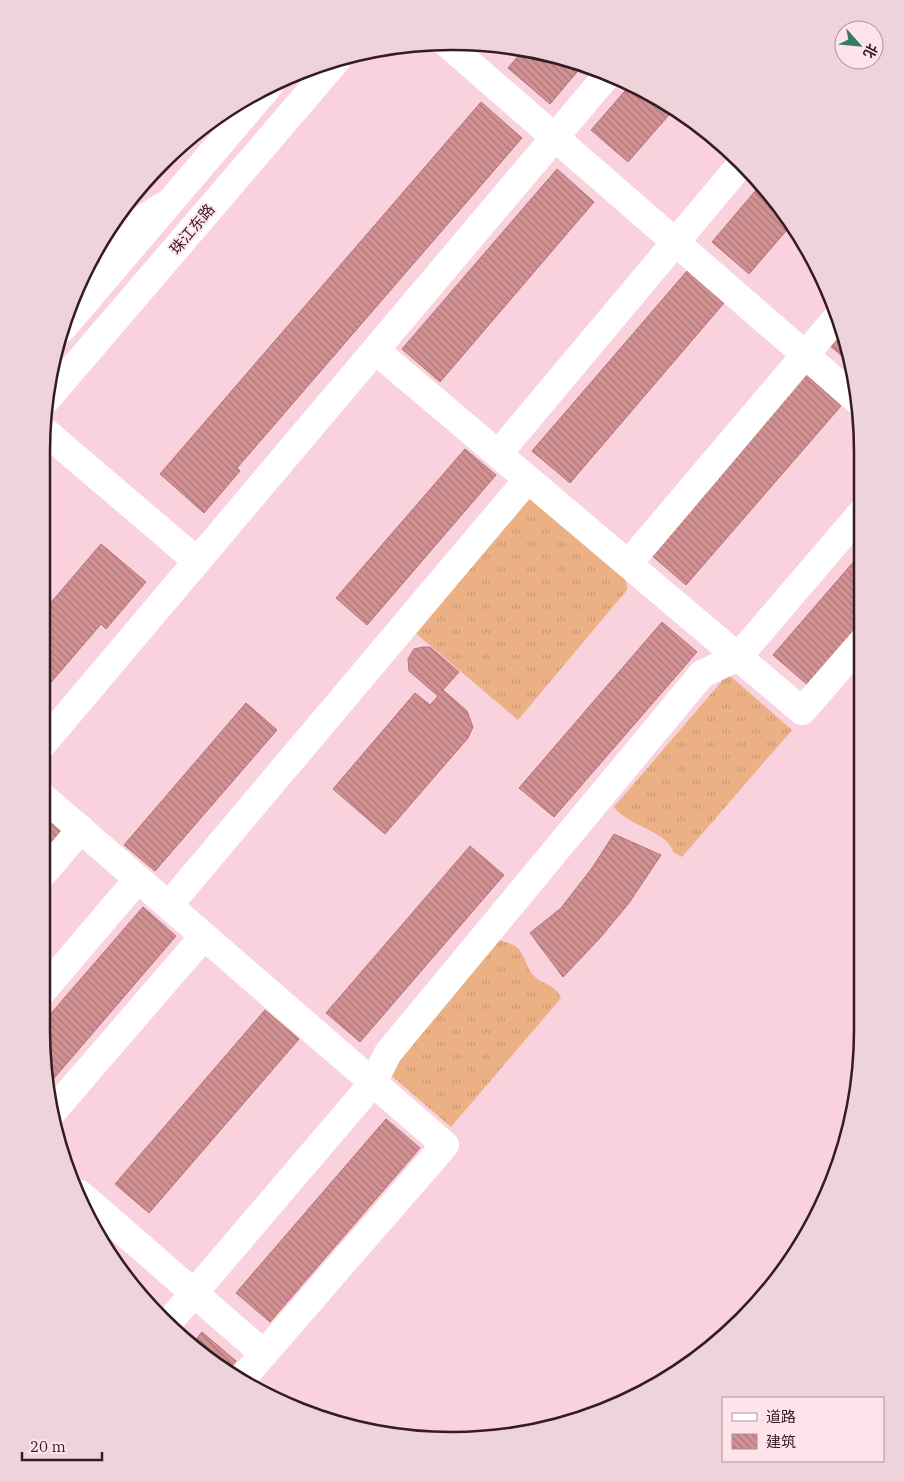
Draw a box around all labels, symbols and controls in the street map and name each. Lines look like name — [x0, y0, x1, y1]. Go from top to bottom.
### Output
north arrow — [834, 20, 884, 70]
text: 北 — [859, 41, 882, 61]
street label: 珠江东路 — [165, 200, 219, 258]
legend — [722, 1397, 884, 1462]
text: 道路 — [766, 1407, 796, 1426]
scale bar — [22, 1430, 102, 1462]
text: 建筑 — [766, 1432, 796, 1451]
text: 20 m — [30, 1437, 66, 1456]

